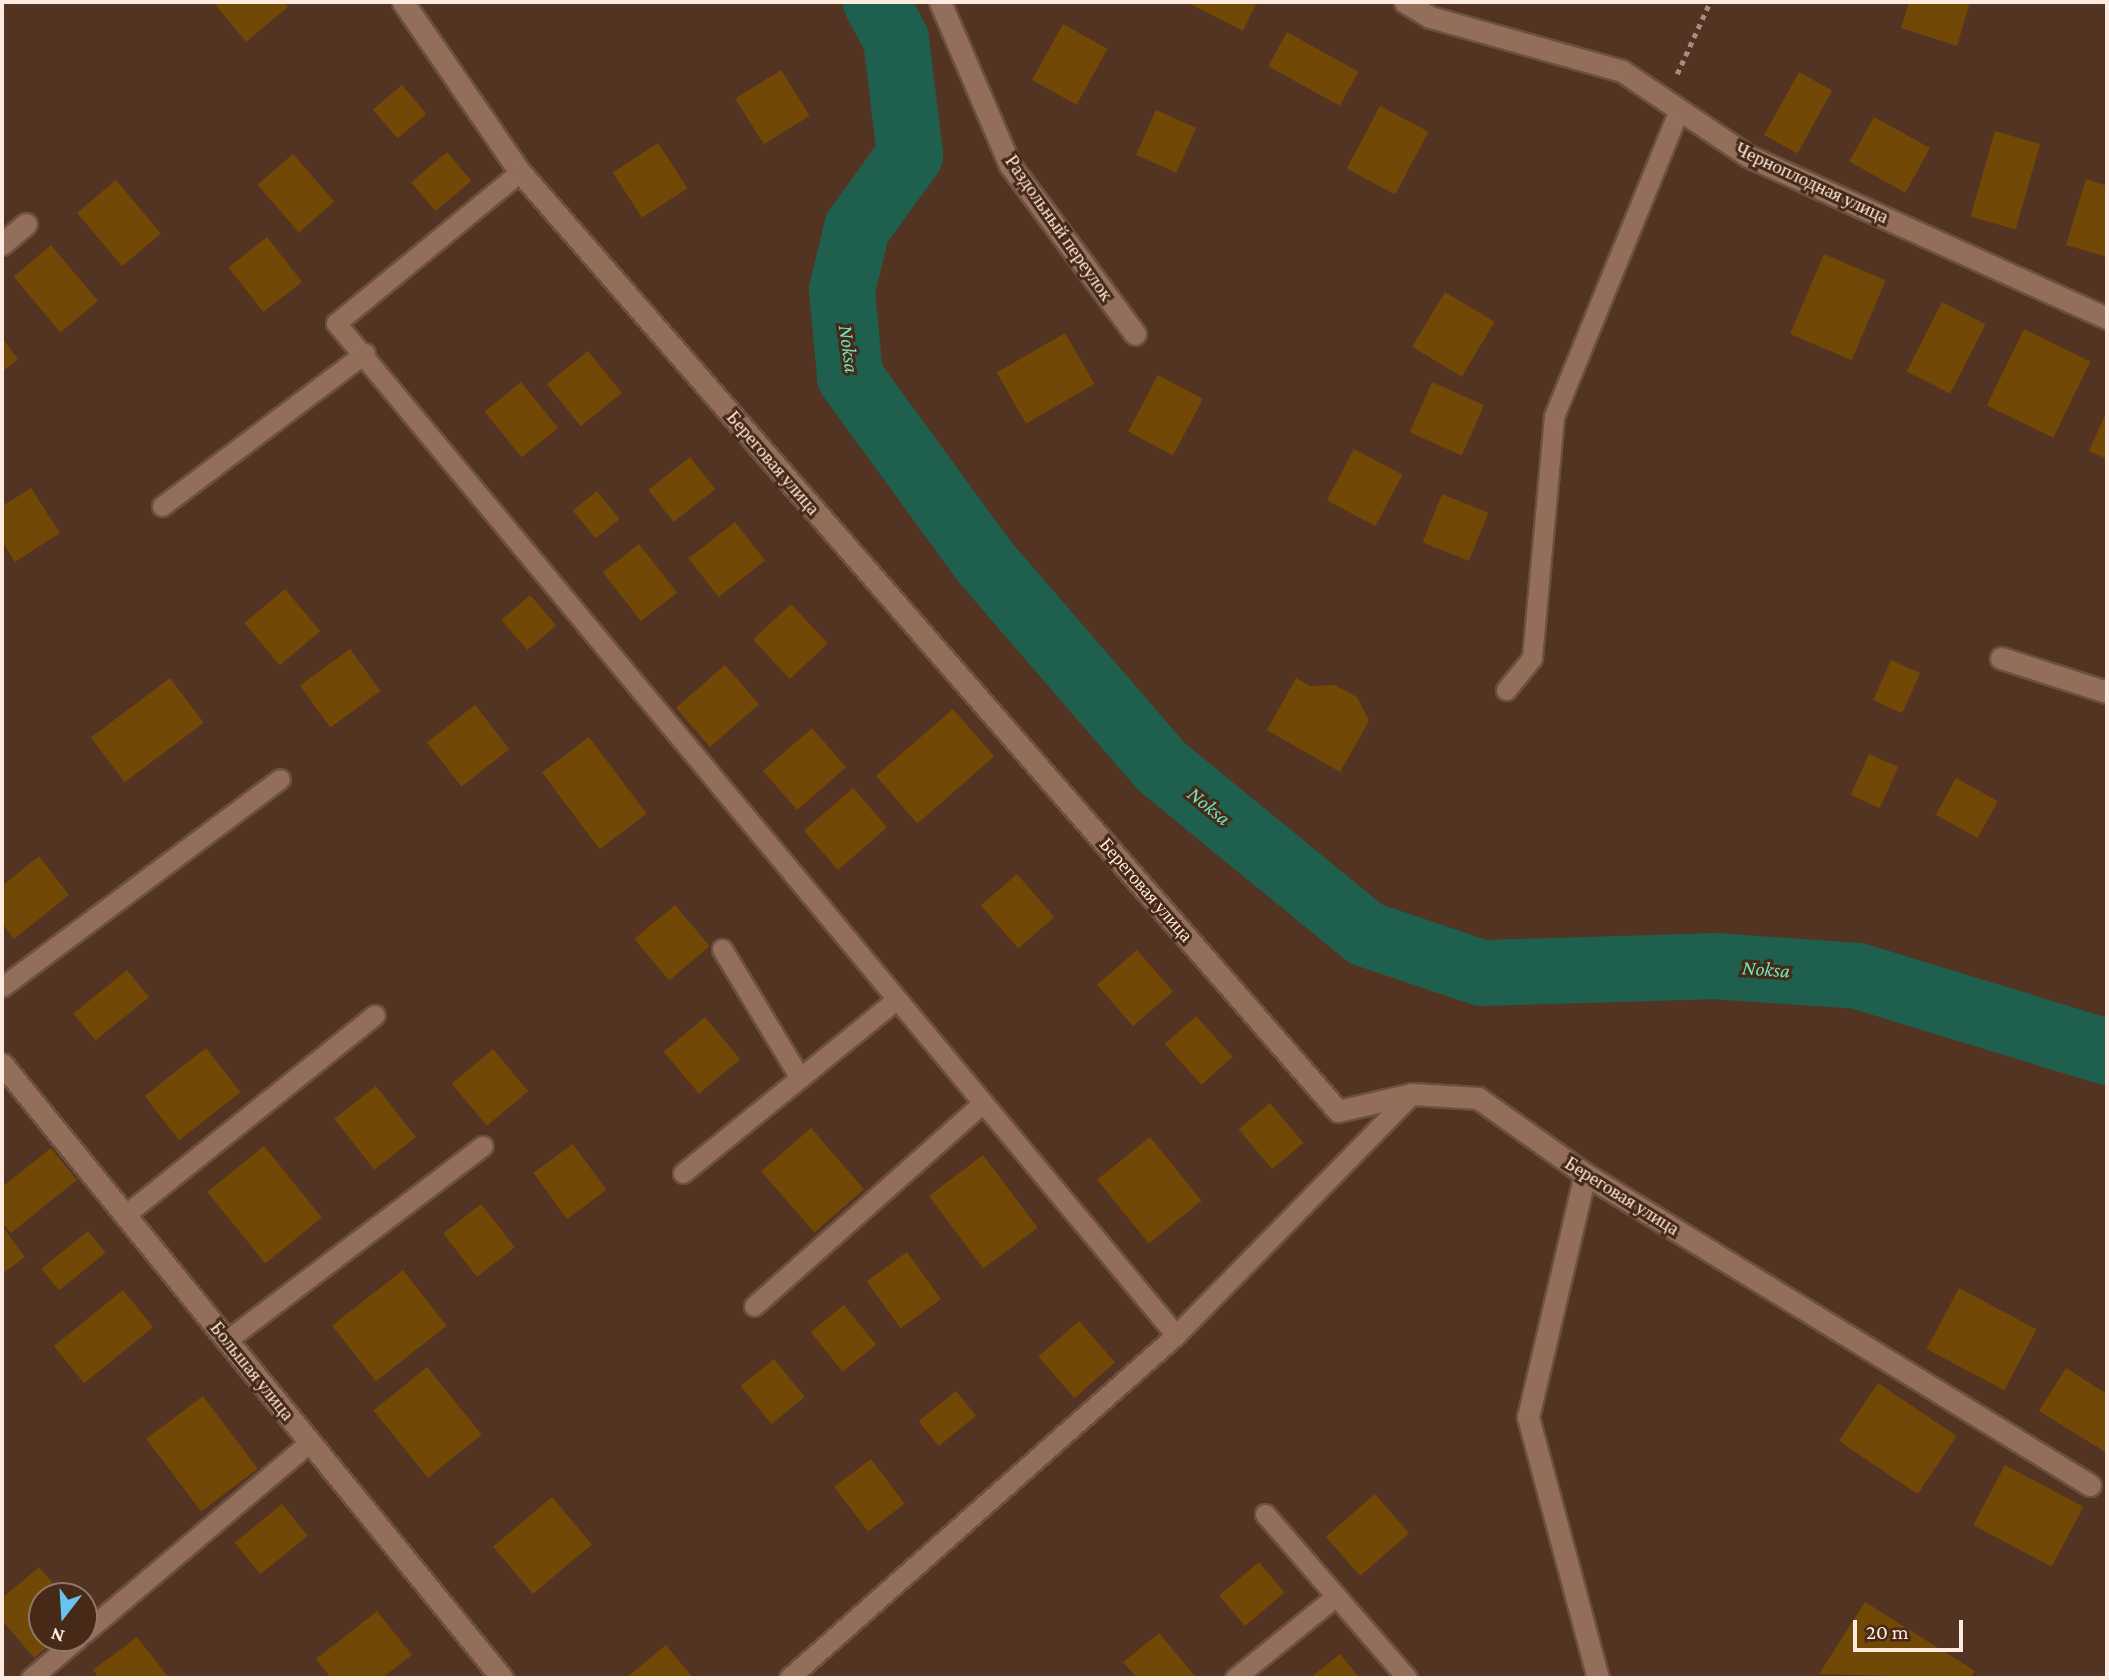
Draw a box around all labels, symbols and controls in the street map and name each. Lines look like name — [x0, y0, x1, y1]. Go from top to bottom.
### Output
street label: Черноплодная улица — [1732, 138, 1892, 228]
street label: Раздольный переулок — [1000, 151, 1118, 305]
water label: Noksa — [833, 323, 865, 375]
street label: Береговая улица — [722, 406, 824, 520]
water label: Noksa — [1182, 781, 1236, 831]
street label: Береговая улица — [1095, 833, 1197, 947]
water label: Noksa — [1741, 955, 1791, 983]
street label: Береговая улица — [1561, 1152, 1683, 1240]
street label: Большая улица — [205, 1317, 299, 1425]
north arrow — [28, 1582, 98, 1652]
scale bar — [1857, 1606, 1967, 1650]
text: 20 m — [1866, 1620, 1909, 1644]
text: N — [48, 1624, 67, 1648]

